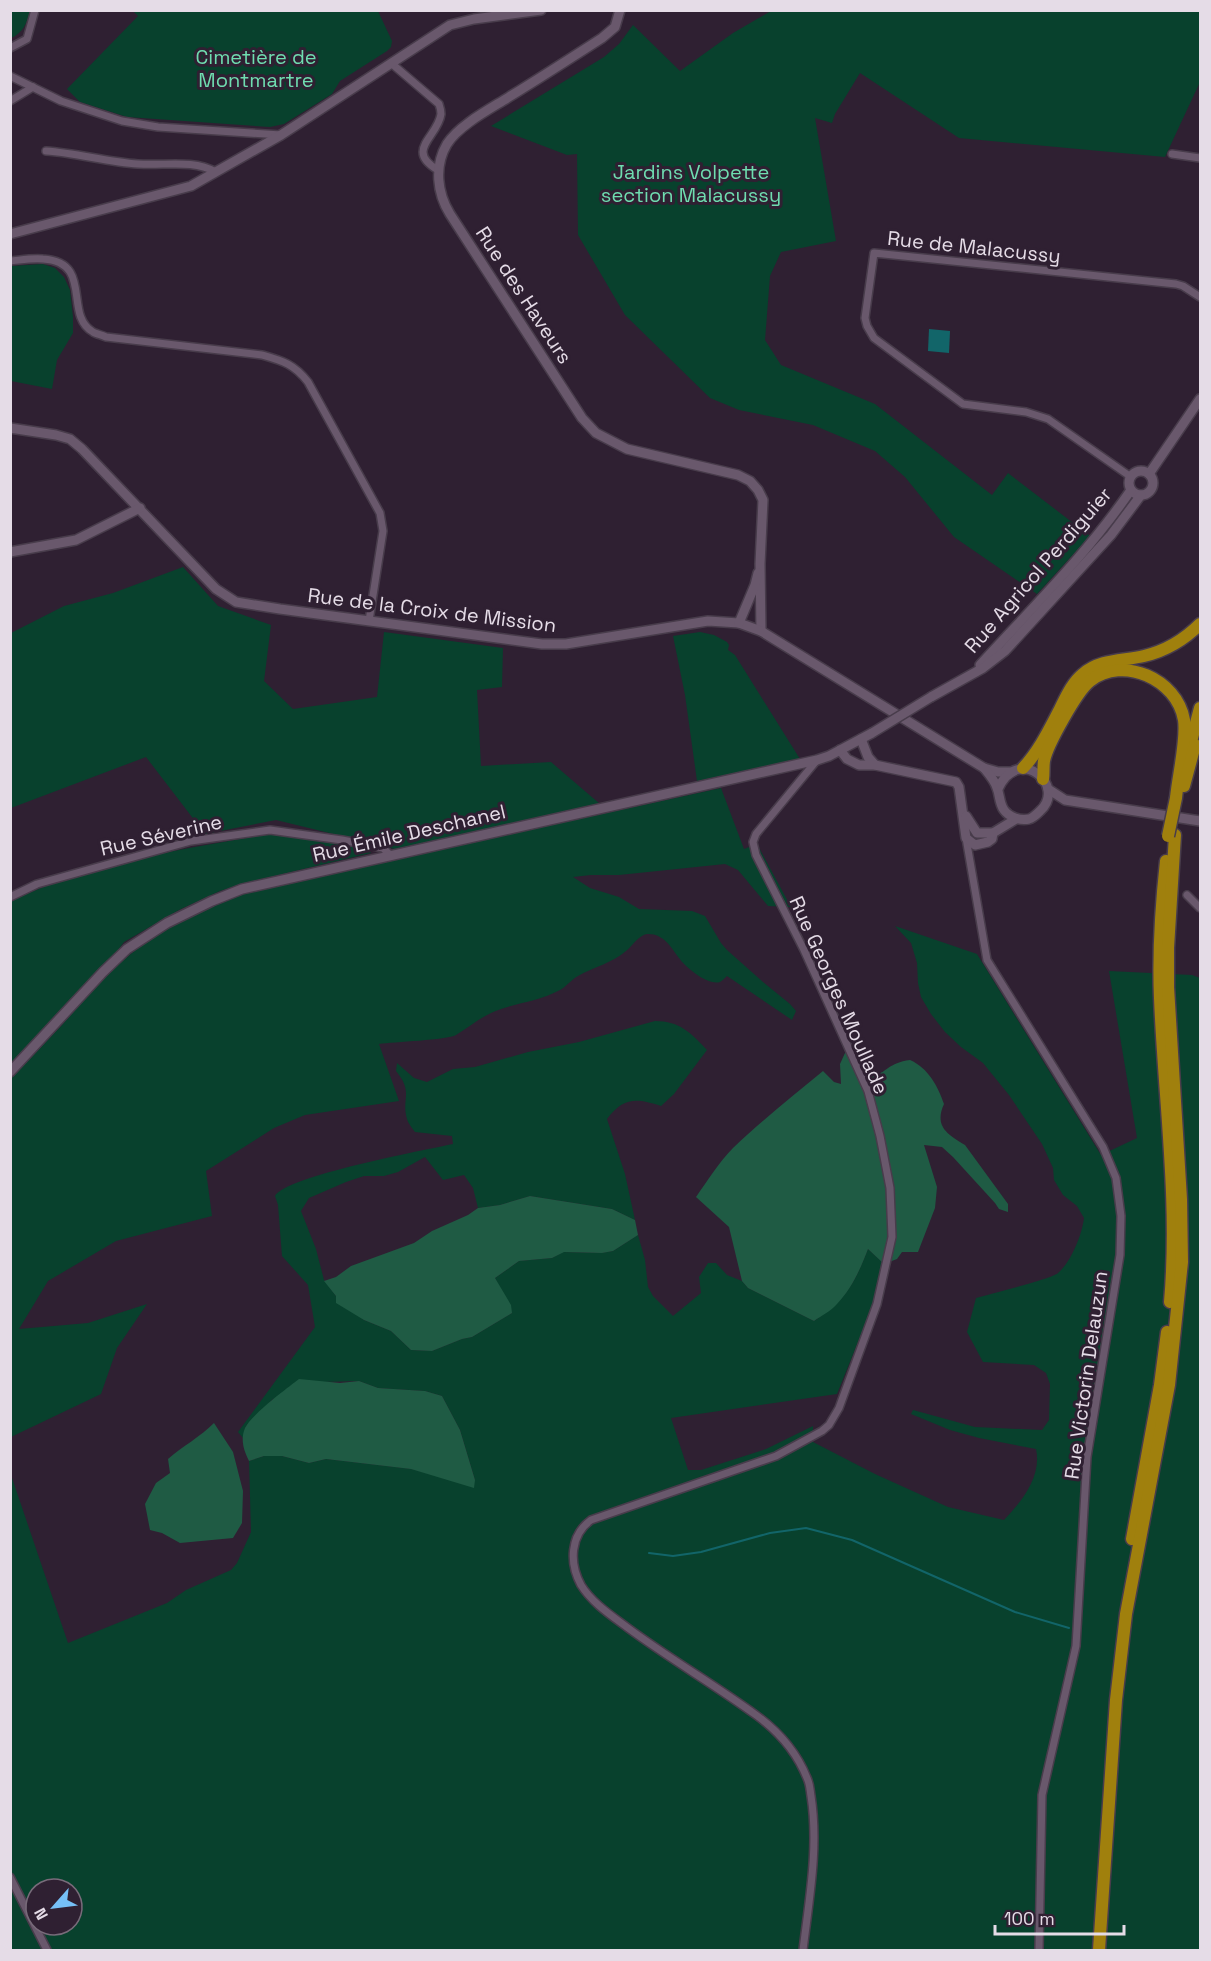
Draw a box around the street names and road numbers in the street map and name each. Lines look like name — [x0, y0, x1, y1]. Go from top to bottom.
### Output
street label: Rue des Haveurs — [470, 221, 578, 369]
street label: Rue de Malacussy — [886, 225, 1062, 269]
street label: Rue Agricol Perdiguier — [959, 482, 1117, 658]
street label: Rue de la Croix de Mission — [306, 582, 558, 638]
street label: Rue Émile Deschanel — [310, 798, 508, 868]
street label: Rue Séverine — [98, 808, 224, 862]
street label: Rue Georges Moullade — [784, 892, 894, 1098]
street label: Rue Victorin Delauzun — [1059, 1269, 1113, 1481]

